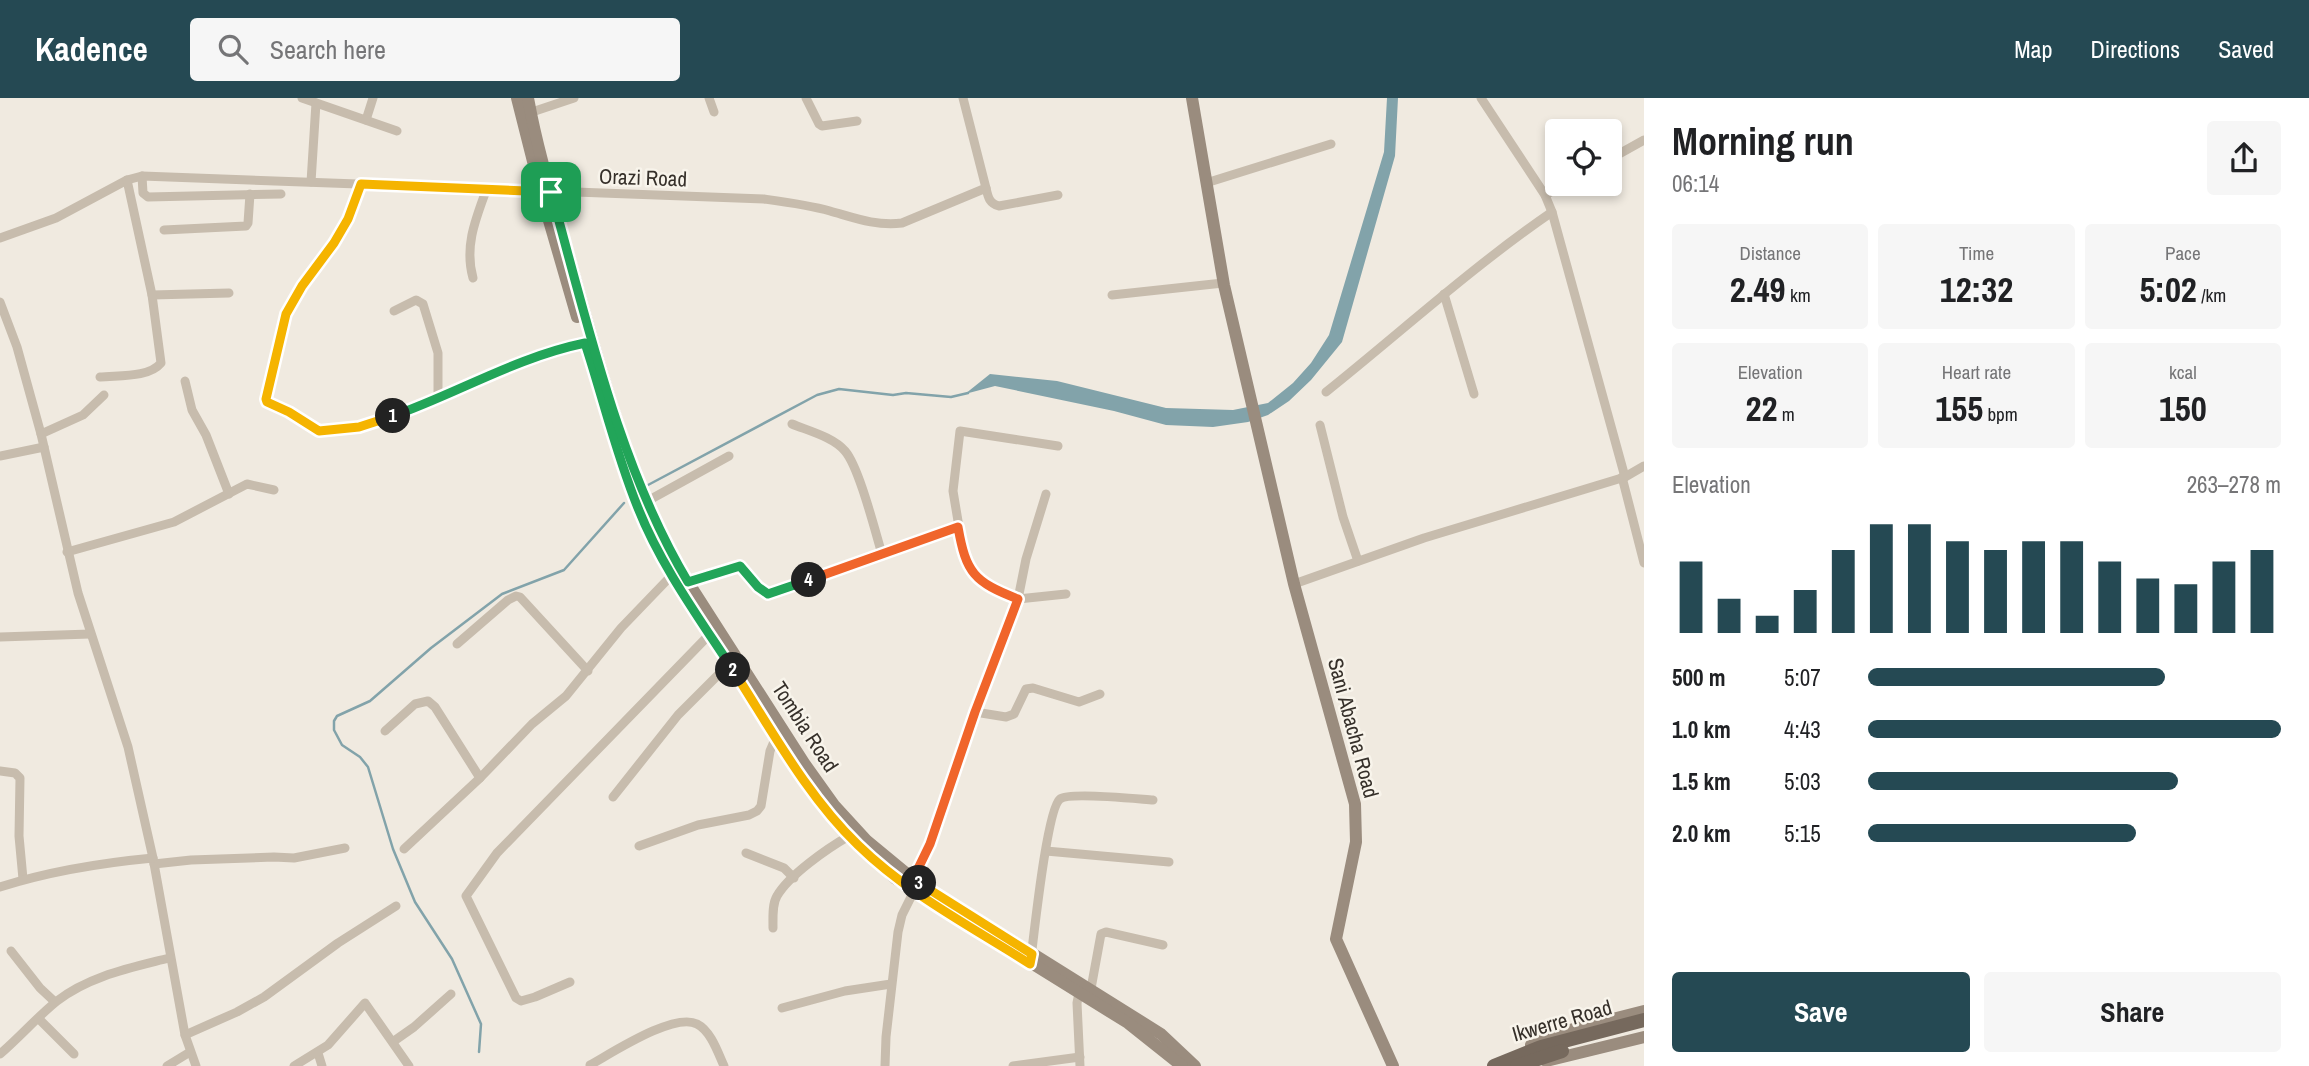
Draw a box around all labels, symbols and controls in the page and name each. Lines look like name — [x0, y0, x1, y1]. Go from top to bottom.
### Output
search box — [190, 18, 680, 81]
text: Kadence — [35, 27, 148, 71]
icon: search — [214, 30, 252, 68]
text: Search here — [270, 32, 386, 67]
text: Map — [2014, 33, 2052, 65]
text: Directions — [2090, 33, 2180, 65]
text: Saved — [2218, 33, 2274, 65]
text: Morning run — [1672, 116, 1854, 167]
map controls — [1545, 119, 1622, 196]
button: locate — [1545, 119, 1622, 196]
button: share — [2207, 121, 2281, 195]
street label: Orazi Road — [599, 161, 688, 194]
pin — [521, 162, 581, 222]
text: 06:14 — [1672, 168, 1719, 199]
icon: arrive — [532, 173, 570, 211]
text: Distance — [1739, 240, 1801, 266]
text: Time — [1959, 240, 1994, 266]
text: Pace — [2165, 240, 2201, 266]
text: 2.49 — [1730, 266, 1786, 313]
text: 12:32 — [1940, 266, 2013, 313]
text: 5:02 — [2139, 266, 2197, 313]
text: km — [1786, 282, 1811, 308]
text: /km — [2197, 282, 2226, 308]
text: Elevation — [1738, 359, 1803, 385]
text: Heart rate — [1942, 359, 2011, 385]
text: kcal — [2169, 359, 2197, 385]
text: 22 — [1746, 385, 1777, 432]
text: 155 — [1935, 385, 1983, 432]
text: 150 — [2159, 385, 2207, 432]
pin: 1 — [376, 398, 410, 434]
text: m — [1777, 401, 1795, 427]
text: bpm — [1983, 401, 2018, 427]
text: 1 — [388, 402, 397, 428]
text: Elevation — [1672, 469, 1751, 500]
text: 263–278 m — [2187, 469, 2281, 500]
pin: 4 — [792, 562, 826, 598]
text: 4 — [804, 566, 813, 592]
pin: 2 — [716, 652, 750, 688]
street label: Sani Abacha Road — [1321, 655, 1386, 801]
text: 2 — [728, 656, 737, 682]
text: 500 m — [1672, 662, 1725, 693]
text: 5:07 — [1784, 662, 1821, 693]
street label: Tombia Road — [765, 676, 845, 778]
text: 1.0 km — [1672, 714, 1731, 745]
text: 4:43 — [1784, 714, 1821, 745]
text: 1.5 km — [1672, 766, 1731, 797]
text: 5:03 — [1784, 766, 1821, 797]
text: 2.0 km — [1672, 818, 1731, 849]
text: 5:15 — [1784, 818, 1821, 849]
pin: 3 — [902, 866, 936, 900]
text: 3 — [914, 869, 923, 895]
button: Save — [1672, 972, 1970, 1052]
button: Share — [1984, 972, 2281, 1052]
street label: Ikwerre Road — [1509, 992, 1615, 1049]

